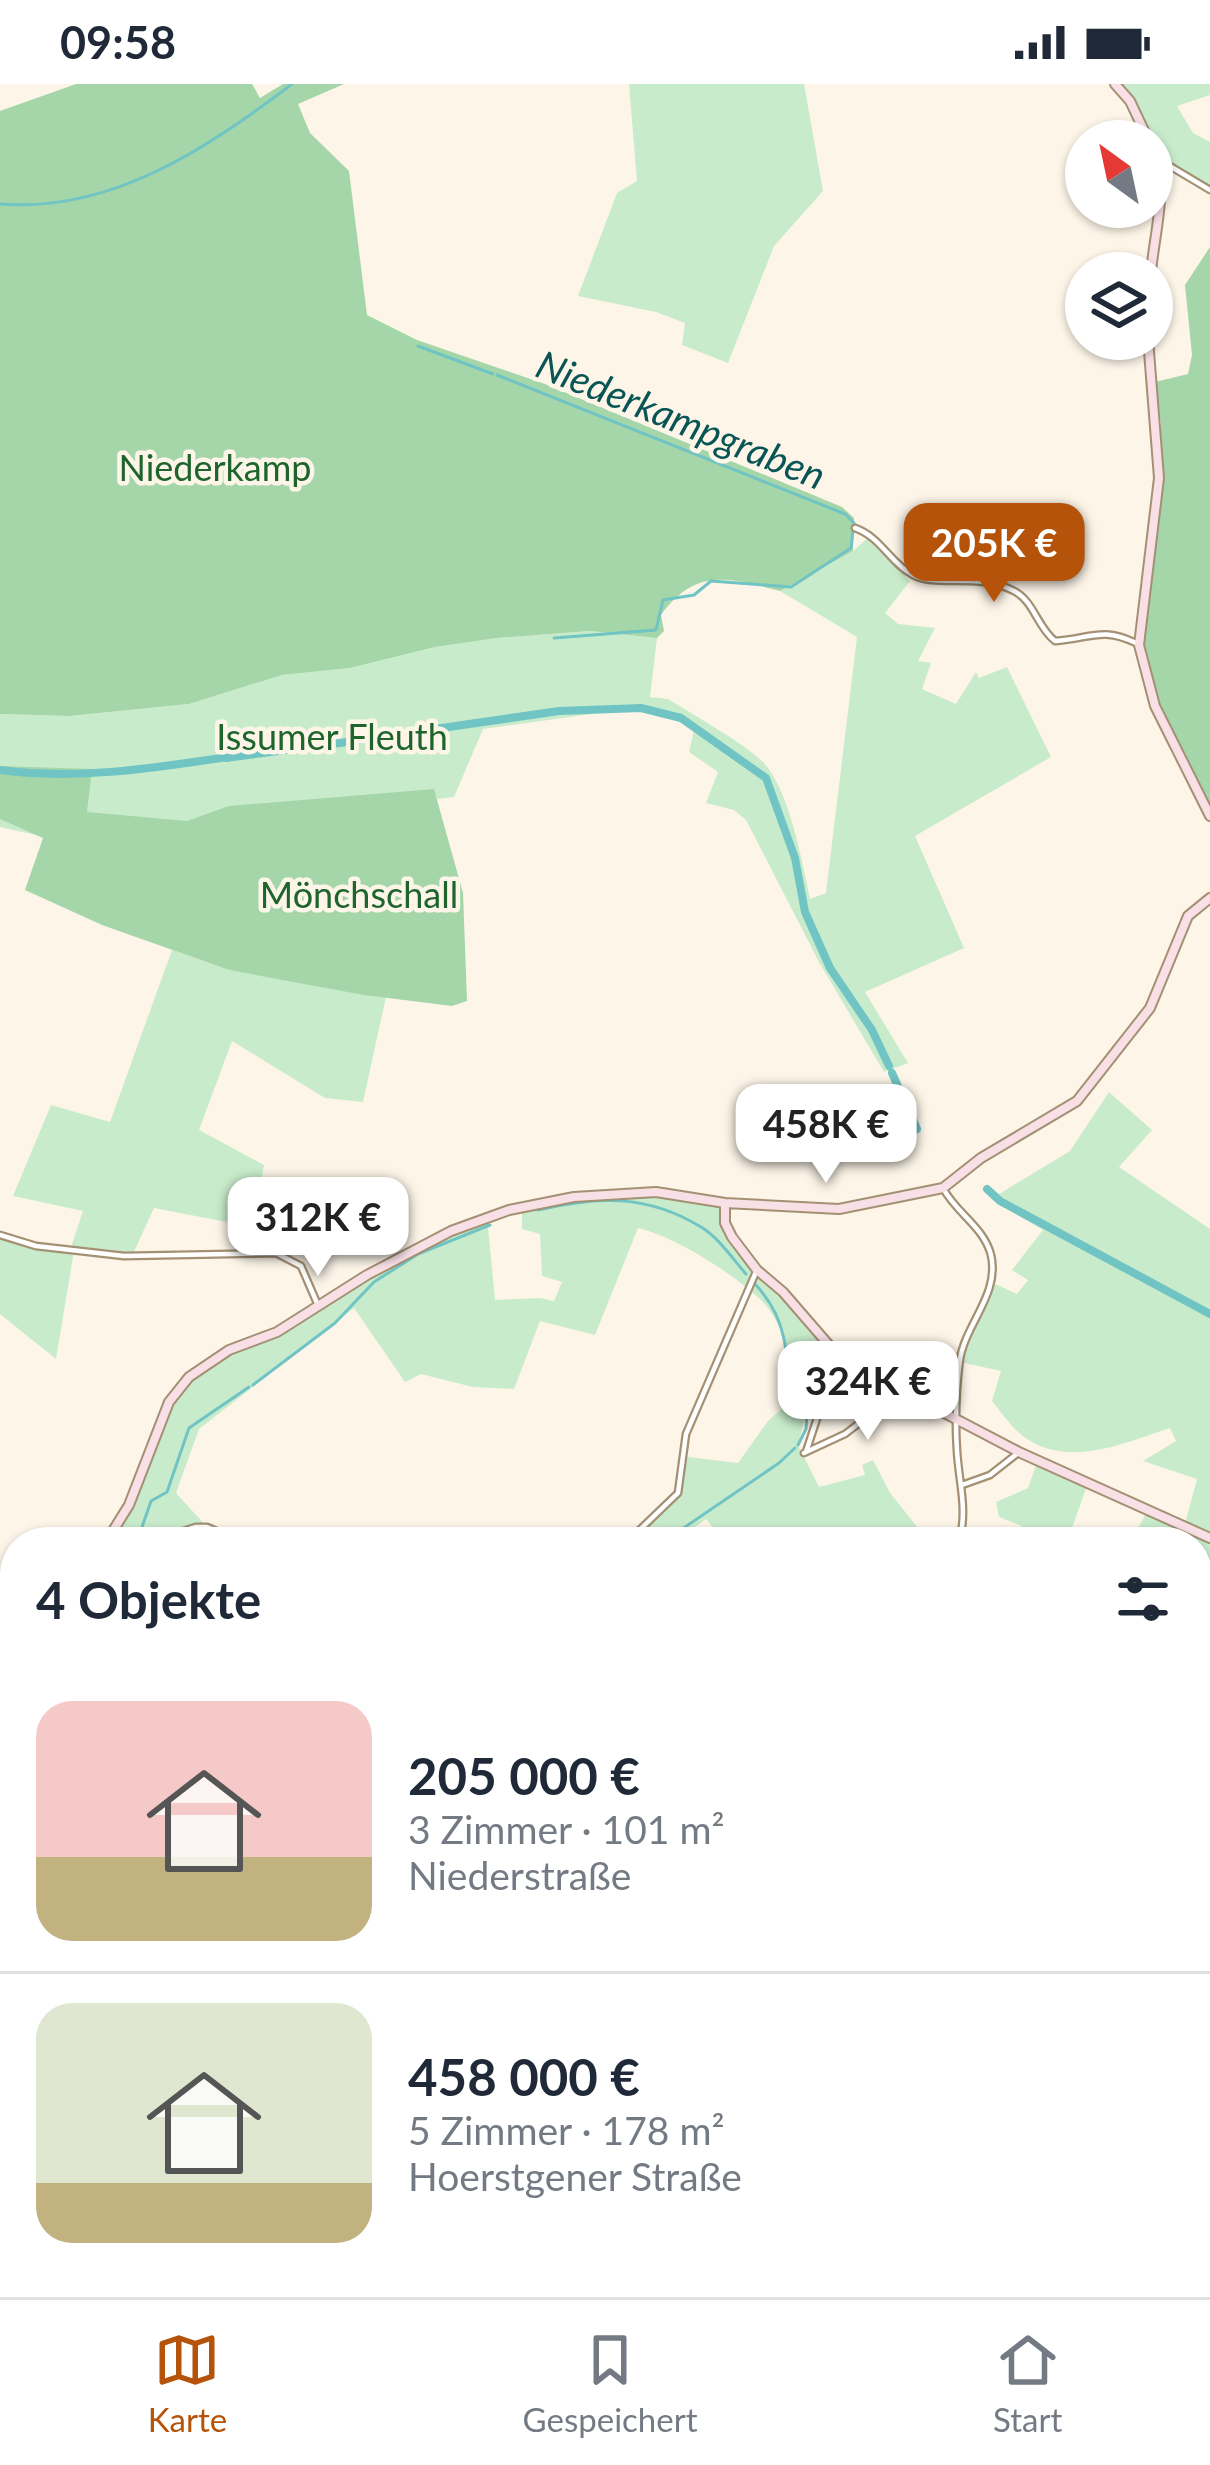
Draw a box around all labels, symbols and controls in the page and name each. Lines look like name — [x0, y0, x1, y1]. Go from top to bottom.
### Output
text: 09:58 — [60, 15, 176, 69]
north arrow — [1065, 120, 1173, 228]
map controls — [1065, 120, 1173, 360]
button: layers — [1065, 252, 1173, 360]
water label: Niederkampgraben — [530, 340, 833, 498]
park label: Niederkamp — [118, 445, 312, 489]
pin: 205K € — [896, 503, 1092, 605]
text: 205K € — [931, 519, 1057, 565]
park label: Issumer Fleuth — [216, 714, 448, 758]
park label: Mönchschall — [260, 872, 458, 916]
pin: 458K € — [728, 1084, 924, 1186]
text: 458K € — [763, 1100, 889, 1146]
pin: 312K € — [220, 1177, 416, 1279]
text: 312K € — [255, 1193, 381, 1239]
pin: 324K € — [770, 1341, 966, 1443]
text: 324K € — [805, 1357, 931, 1403]
icon: filters — [1110, 1566, 1176, 1632]
text: 4 Objekte — [36, 1569, 261, 1630]
text: 205 000 € — [408, 1745, 640, 1806]
icon: home — [132, 1749, 276, 1893]
text: 3 Zimmer · 101 m² — [408, 1806, 725, 1852]
text: Niederstraße — [408, 1852, 631, 1898]
text: 458 000 € — [408, 2046, 640, 2107]
icon: home — [132, 2051, 276, 2195]
text: 5 Zimmer · 178 m² — [408, 2107, 725, 2153]
text: Hoerstgener Straße — [408, 2153, 742, 2199]
tab: Karte — [148, 2327, 227, 2439]
tab: Gespeichert — [523, 2327, 698, 2439]
tab: Start — [993, 2327, 1062, 2439]

